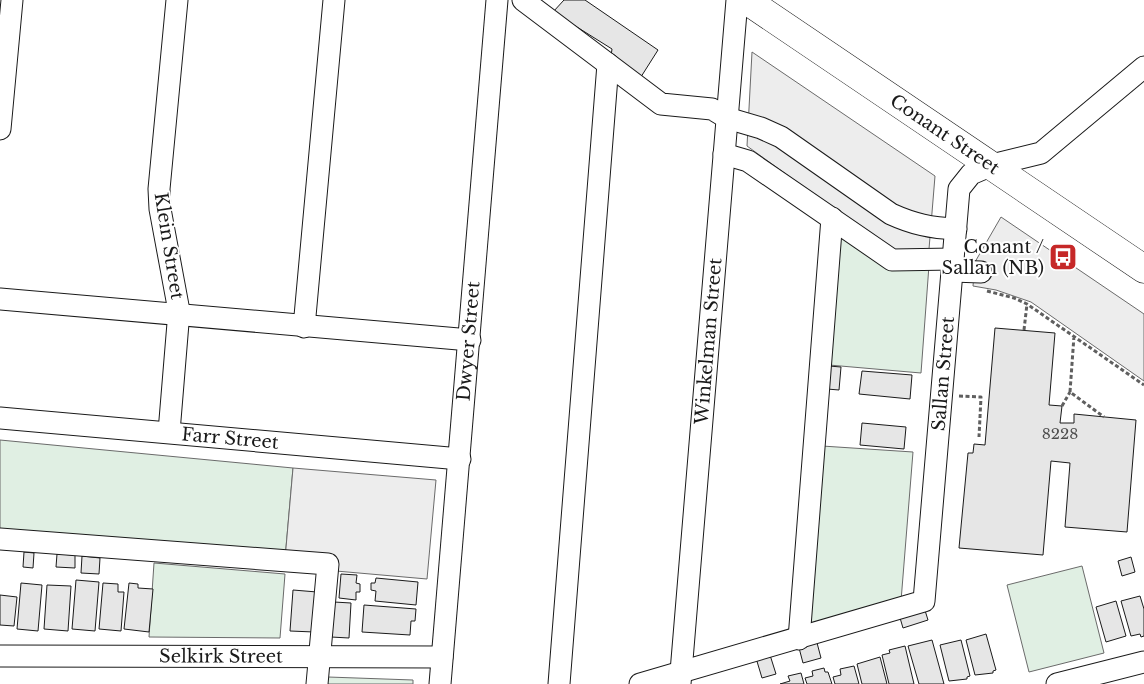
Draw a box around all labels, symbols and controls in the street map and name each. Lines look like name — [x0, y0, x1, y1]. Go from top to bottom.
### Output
street label: Conant Street — [886, 90, 1004, 179]
street label: Klein Street — [150, 191, 188, 301]
place label: Conant / Sallan (NB) — [942, 236, 1044, 279]
bus stop icon: Conant / Sallan (NB) — [1048, 242, 1078, 272]
street label: Winkelman Street — [691, 257, 726, 426]
street label: Dwyer Street — [453, 280, 485, 402]
street label: Sallan Street — [927, 315, 959, 432]
street label: Farr Street — [181, 423, 280, 454]
house number: 8228 — [1042, 424, 1078, 443]
street label: Selkirk Street — [159, 645, 283, 668]

